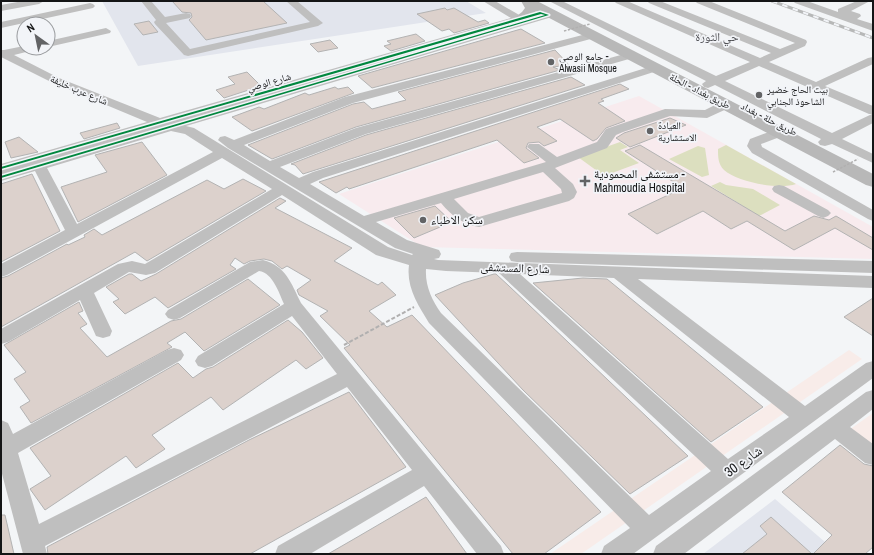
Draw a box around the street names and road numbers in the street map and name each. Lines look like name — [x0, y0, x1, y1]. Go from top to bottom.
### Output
street label: شارع الوصي — [245, 69, 293, 96]
street label: طريق بغداد - الحلة — [667, 70, 733, 112]
street label: شارع عرب خليفة — [48, 72, 110, 108]
street label: طريق حلة - بغداد — [739, 99, 800, 139]
street label: شارع المستشفى — [480, 259, 550, 277]
street label: شارع 30 — [720, 441, 766, 482]

